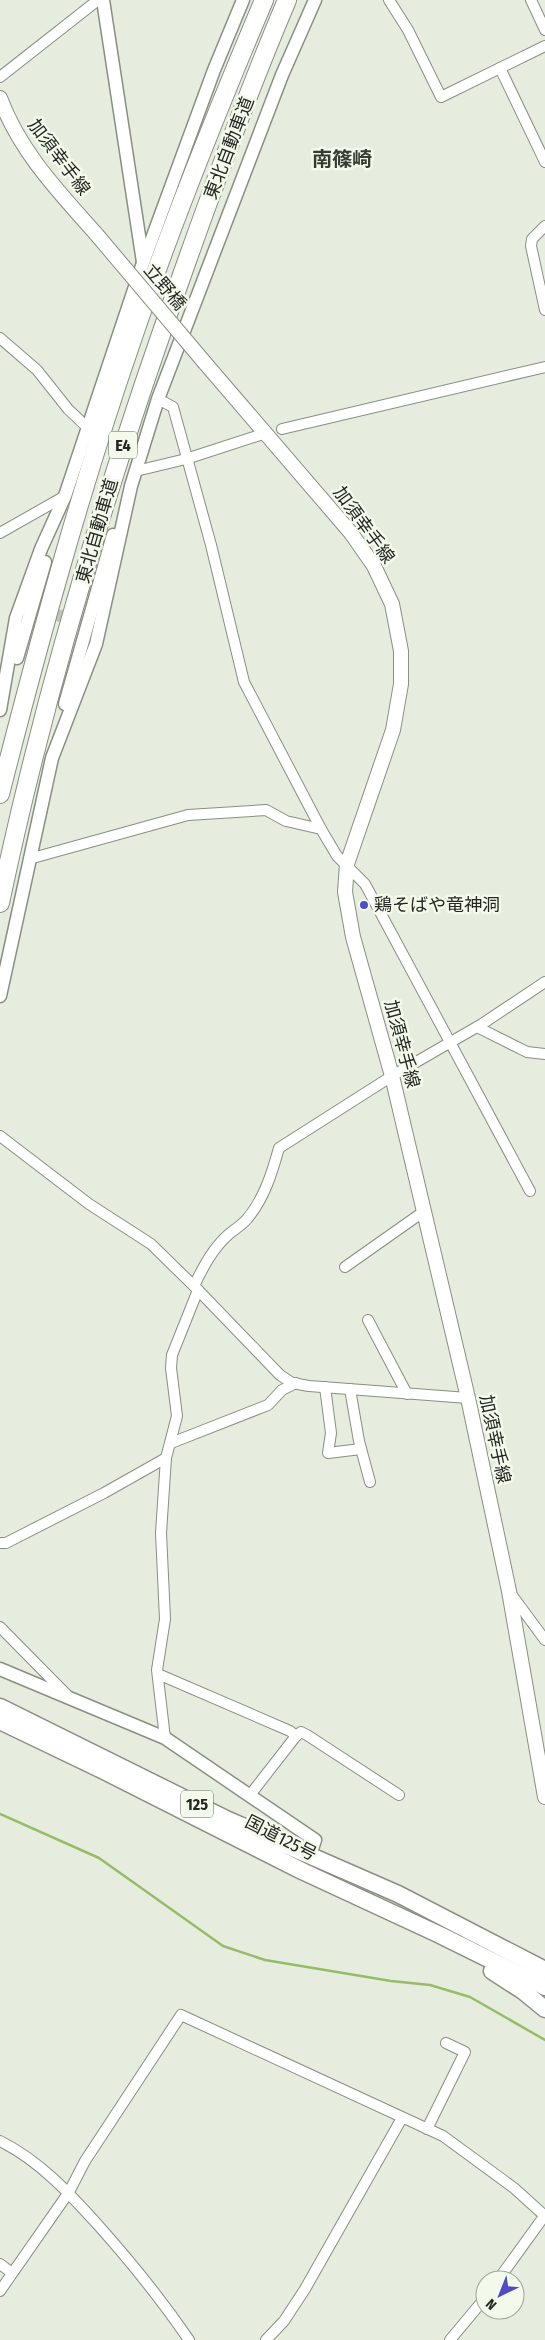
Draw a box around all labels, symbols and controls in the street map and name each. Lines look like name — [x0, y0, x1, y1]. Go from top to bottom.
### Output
street label: 東北自動車道 — [199, 94, 259, 202]
street label: 加須幸手線 — [23, 114, 95, 200]
district label: 南篠崎 — [312, 147, 372, 171]
street label: 立野橋 — [139, 259, 191, 315]
road number: E4 — [109, 432, 137, 458]
street label: 東北自動車道 — [72, 476, 122, 586]
street label: 加須幸手線 — [329, 482, 399, 568]
place label: 鶏そばや竜神洞 — [374, 894, 500, 916]
marker: 鶏そばや竜神洞 — [358, 899, 370, 911]
street label: 加須幸手線 — [380, 998, 424, 1090]
street label: 加須幸手線 — [475, 1393, 515, 1485]
road number: 125 — [181, 1790, 213, 1818]
street label: 国道125号 — [242, 1811, 320, 1865]
north arrow — [475, 2270, 525, 2320]
text: N — [483, 2295, 500, 2313]

